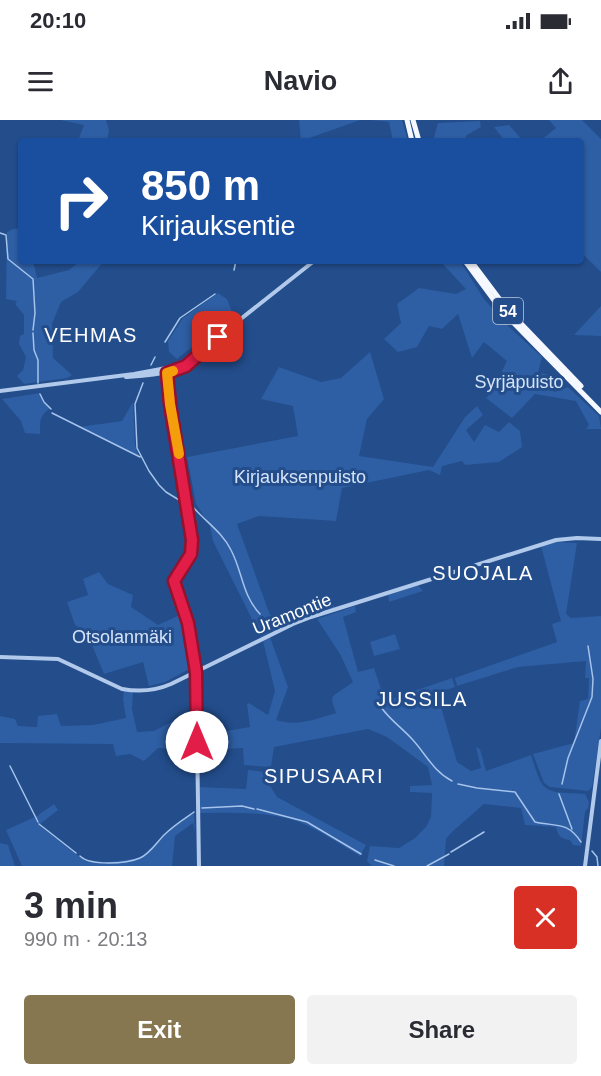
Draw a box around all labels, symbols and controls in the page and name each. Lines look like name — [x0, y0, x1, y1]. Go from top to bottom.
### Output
text: 20:10 — [30, 8, 86, 33]
icon: menu — [24, 65, 57, 98]
icon: share — [544, 65, 577, 98]
text: Navio — [264, 66, 337, 96]
icon: right — [42, 162, 120, 240]
text: 850 m — [141, 162, 260, 209]
text: Kirjauksentie — [141, 211, 296, 241]
road number: 54 — [493, 298, 523, 324]
pin — [192, 311, 243, 362]
icon: arrive — [201, 320, 234, 353]
district label: VEHMAS — [44, 324, 138, 346]
park label: Syrjäpuisto — [474, 372, 564, 392]
park label: Kirjauksenpuisto — [234, 467, 366, 487]
district label: SUOJALA — [432, 562, 534, 584]
street label: Uramontie — [250, 589, 334, 639]
park label: Otsolanmäki — [72, 627, 172, 647]
district label: JUSSILA — [376, 688, 468, 710]
position arrow — [165, 710, 229, 774]
district label: SIPUSAARI — [264, 765, 384, 787]
text: 3 min — [24, 885, 118, 926]
button: close — [514, 886, 577, 949]
text: 990 m · 20:13 — [24, 928, 147, 950]
button: Exit — [24, 995, 295, 1064]
button: Share — [307, 995, 577, 1064]

